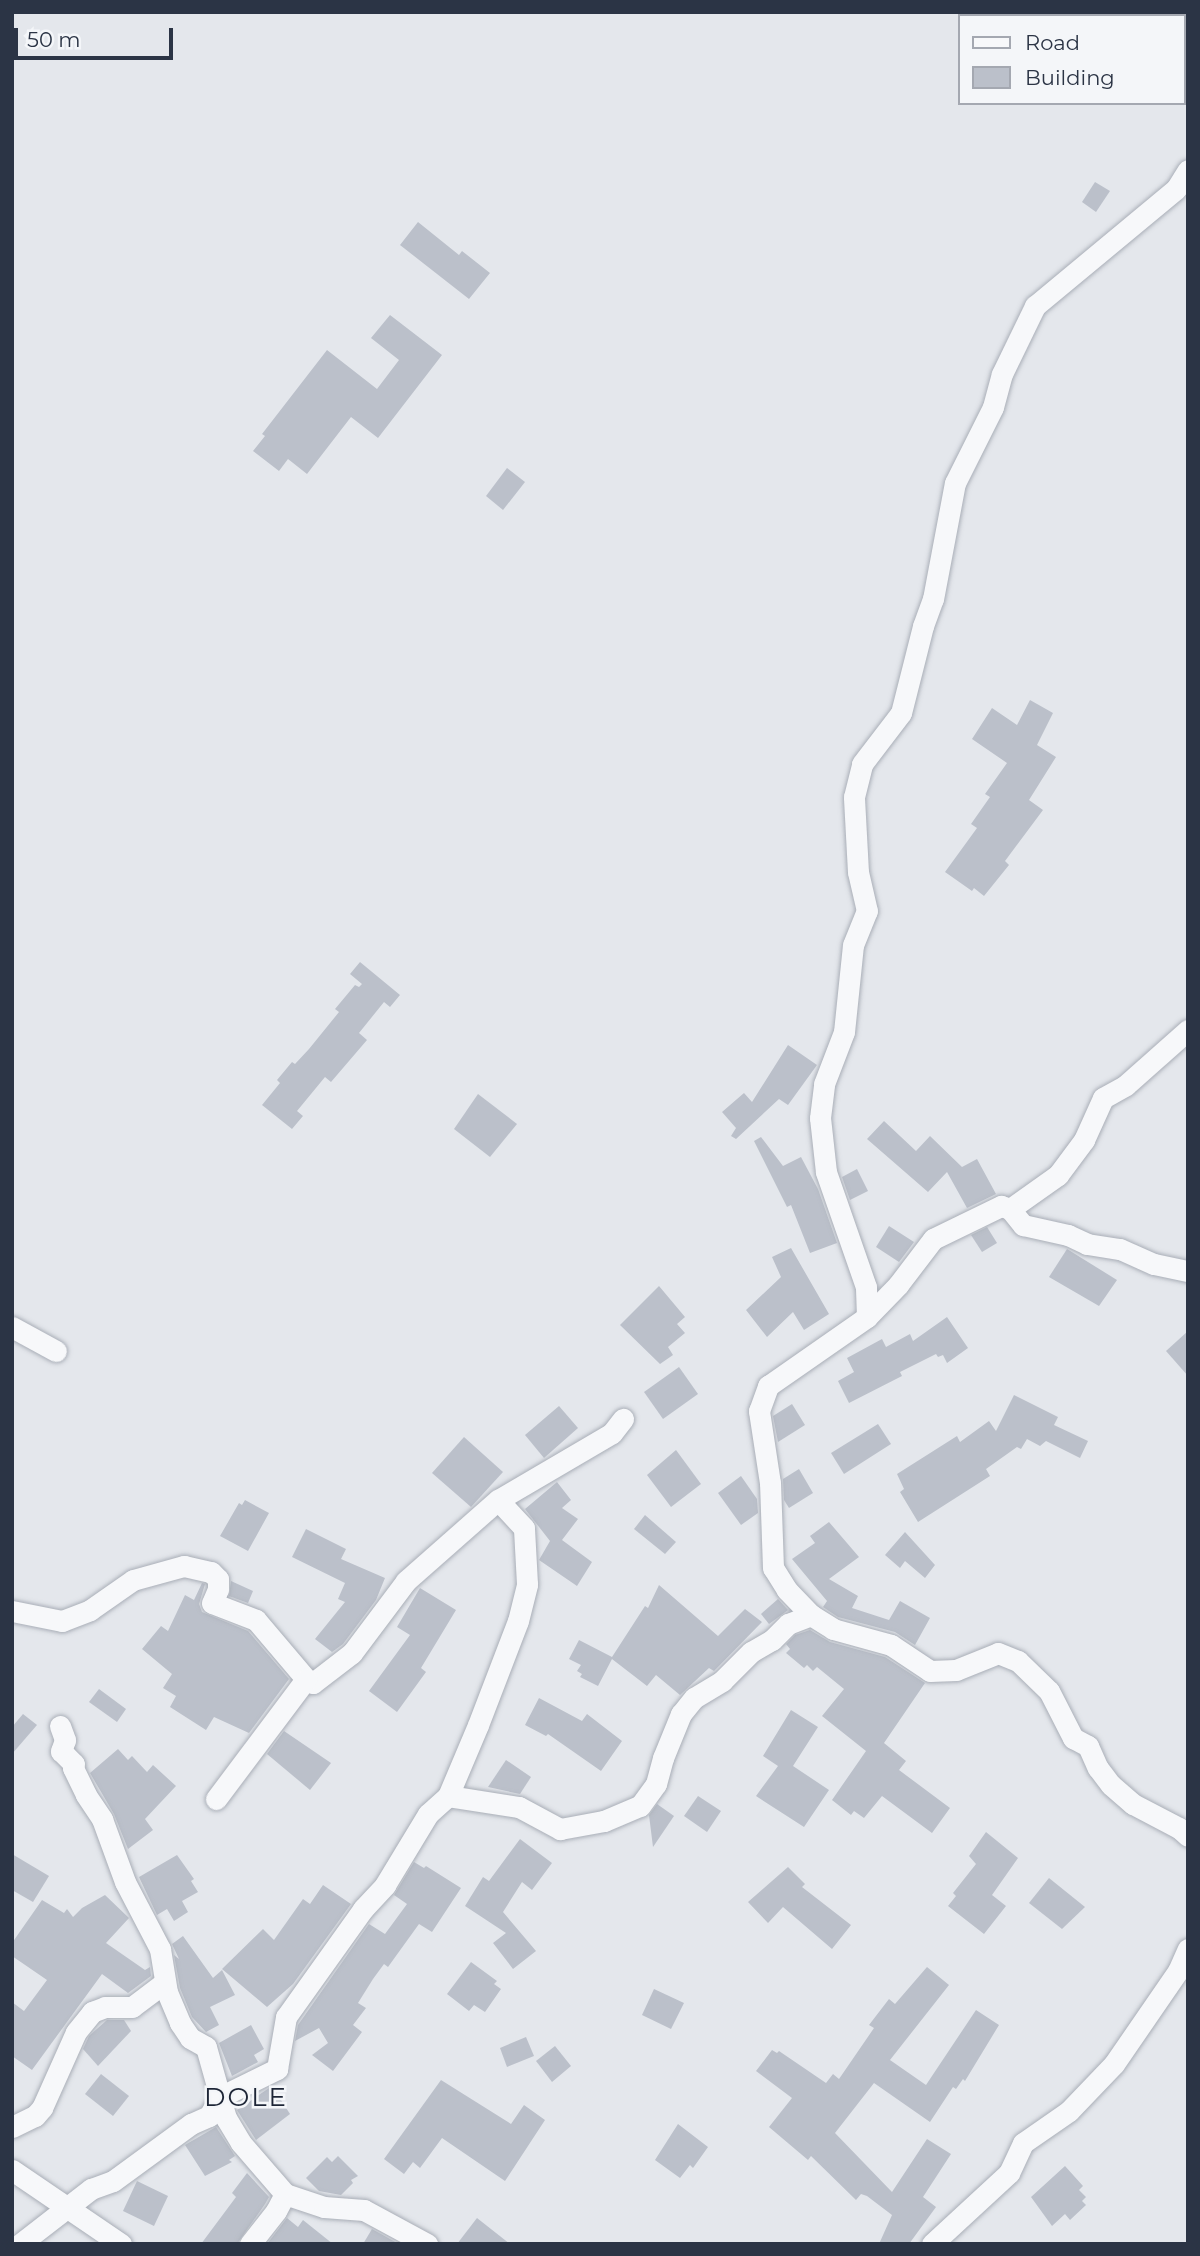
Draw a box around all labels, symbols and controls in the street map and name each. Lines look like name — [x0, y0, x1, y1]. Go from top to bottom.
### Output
scale bar — [18, 14, 177, 58]
legend — [958, 14, 1186, 105]
text: 50 m — [27, 27, 81, 52]
text: Road — [1025, 30, 1080, 55]
text: Building — [1025, 65, 1115, 90]
district label: DOLE — [205, 2082, 287, 2114]

